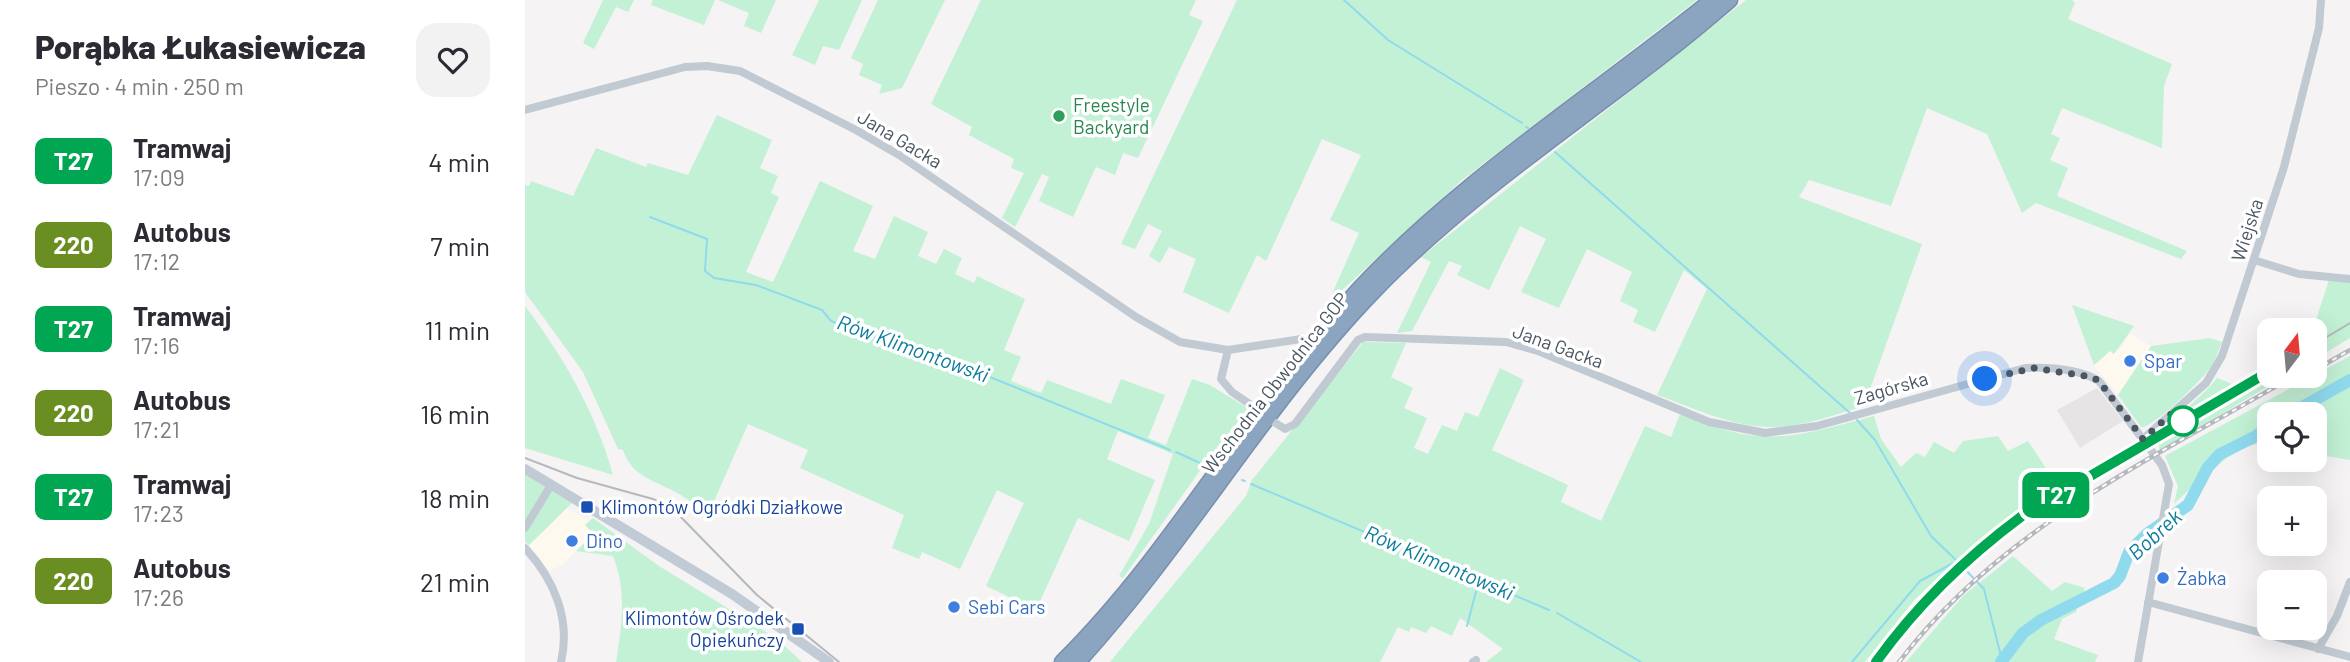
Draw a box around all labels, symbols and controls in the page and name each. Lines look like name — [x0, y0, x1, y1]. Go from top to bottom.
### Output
button: heart — [416, 23, 490, 97]
text: Porąbka Łukasiewicza — [35, 26, 366, 66]
text: Pieszo · 4 min · 250 m — [35, 72, 244, 100]
place label: Freestyle Backyard — [1073, 93, 1150, 138]
street label: Jana Gacka — [854, 104, 947, 173]
marker: Freestyle Backyard — [1051, 108, 1067, 124]
text: Tramwaj — [133, 132, 231, 163]
text: T27 — [54, 146, 93, 175]
text: 4 min — [428, 146, 490, 177]
text: 17:09 — [133, 163, 185, 191]
street label: Wiejska — [2226, 196, 2267, 264]
text: Autobus — [133, 216, 231, 247]
text: 220 — [53, 230, 94, 259]
text: 7 min — [430, 230, 490, 261]
text: 17:12 — [133, 247, 180, 275]
street label: Wschodnia Obwodnica GOP — [1197, 287, 1353, 478]
text: Tramwaj — [133, 300, 231, 331]
water label: Rów Klimontowski — [834, 309, 994, 387]
text: T27 — [54, 314, 93, 343]
text: 11 min — [424, 314, 490, 345]
north arrow — [2257, 318, 2327, 388]
map controls — [2257, 318, 2327, 640]
street label: Jana Gacka — [1510, 319, 1607, 373]
text: 17:16 — [133, 331, 180, 359]
place label: Spar — [2144, 349, 2182, 372]
marker: Spar — [2122, 353, 2138, 369]
your location — [1967, 361, 2002, 396]
street label: Zagórska — [1851, 366, 1930, 409]
text: Autobus — [133, 384, 231, 415]
text: 220 — [53, 398, 94, 427]
text: 16 min — [420, 398, 490, 429]
button: locate — [2257, 402, 2327, 472]
unlabelled marker — [2168, 406, 2198, 436]
text: 17:21 — [133, 415, 180, 443]
text: Tramwaj — [133, 468, 231, 499]
line badge: T27 — [2016, 472, 2096, 518]
text: T27 — [2036, 480, 2076, 509]
text: T27 — [54, 482, 93, 511]
text: 18 min — [420, 482, 490, 513]
button: + — [2257, 486, 2327, 556]
place label: Klimontów Ogródki Działkowe — [601, 495, 843, 518]
text: 17:23 — [133, 499, 184, 527]
marker: Klimontów Ogródki Działkowe — [579, 499, 595, 515]
water label: Bobrek — [2122, 503, 2186, 564]
water label: Rów Klimontowski — [1361, 519, 1519, 605]
place label: Dino — [586, 529, 623, 552]
marker: Dino — [564, 533, 580, 549]
text: Autobus — [133, 552, 231, 583]
text: 220 — [53, 566, 94, 595]
text: 21 min — [420, 566, 490, 597]
place label: Żabka — [2177, 566, 2227, 589]
marker: Żabka — [2155, 570, 2171, 586]
button: − — [2257, 570, 2327, 640]
text: 17:26 — [133, 583, 184, 611]
place label: Sebi Cars — [968, 595, 1045, 618]
marker: Sebi Cars — [946, 599, 962, 615]
place label: Klimontów Ośrodek Opiekuńczy — [625, 606, 784, 651]
marker: Klimontów Ośrodek Opiekuńczy — [790, 621, 806, 637]

